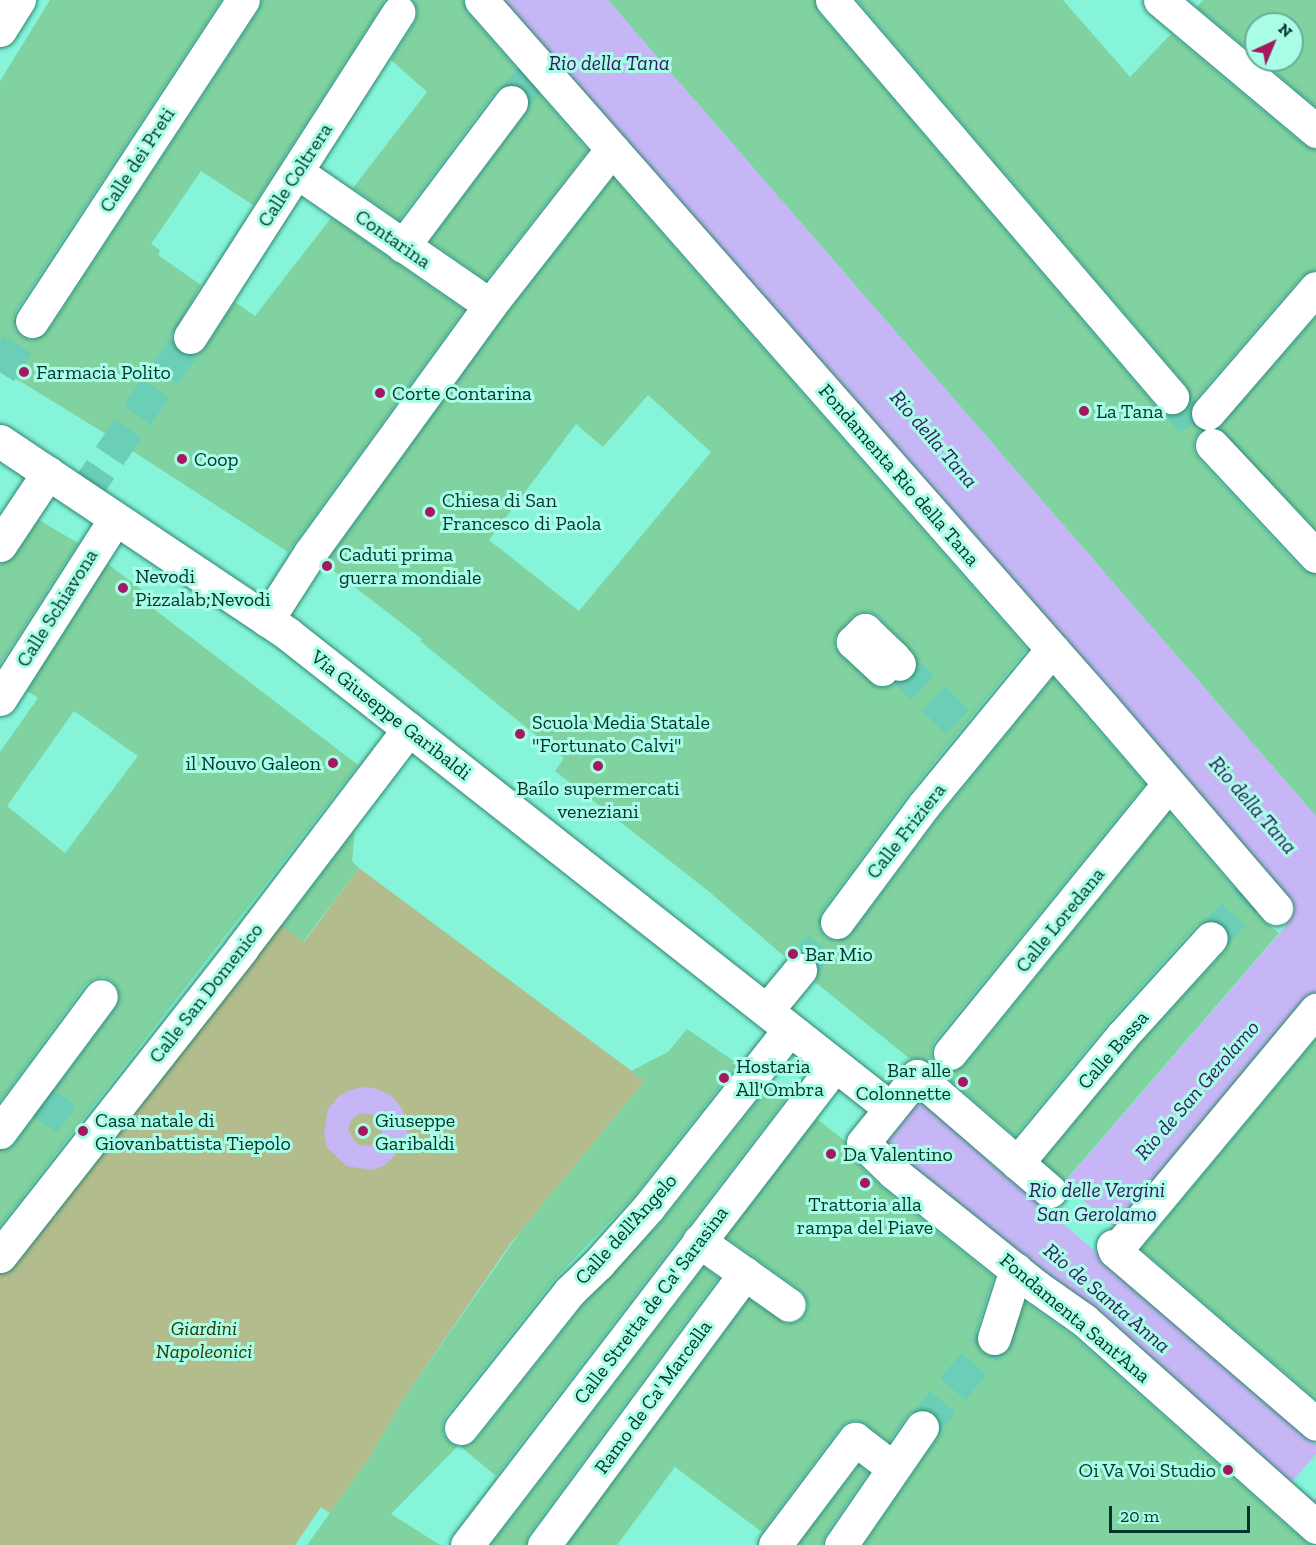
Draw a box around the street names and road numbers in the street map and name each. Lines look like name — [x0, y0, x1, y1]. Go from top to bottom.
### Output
street label: Calle dei Preti — [94, 103, 180, 217]
street label: Calle Coltrera — [253, 119, 337, 231]
street label: Contarina — [351, 204, 435, 274]
street label: Fondamenta Rio della Tana — [813, 379, 985, 571]
street label: Calle Schiavona — [11, 545, 103, 671]
street label: Via Giuseppe Garibaldi — [306, 645, 476, 785]
street label: Calle Friziera — [861, 778, 951, 884]
street label: Calle Loredana — [1010, 863, 1110, 977]
street label: Calle San Domenico — [144, 918, 268, 1068]
street label: Calle Bassa — [1072, 1006, 1154, 1094]
street label: Calle dell'Angelo — [570, 1169, 682, 1289]
street label: Calle Stretta de Ca' Sarasina — [569, 1201, 733, 1409]
street label: Fondamenta Sant'Ana — [995, 1248, 1155, 1388]
street label: Ramo de Ca' Marcella — [589, 1315, 717, 1479]

